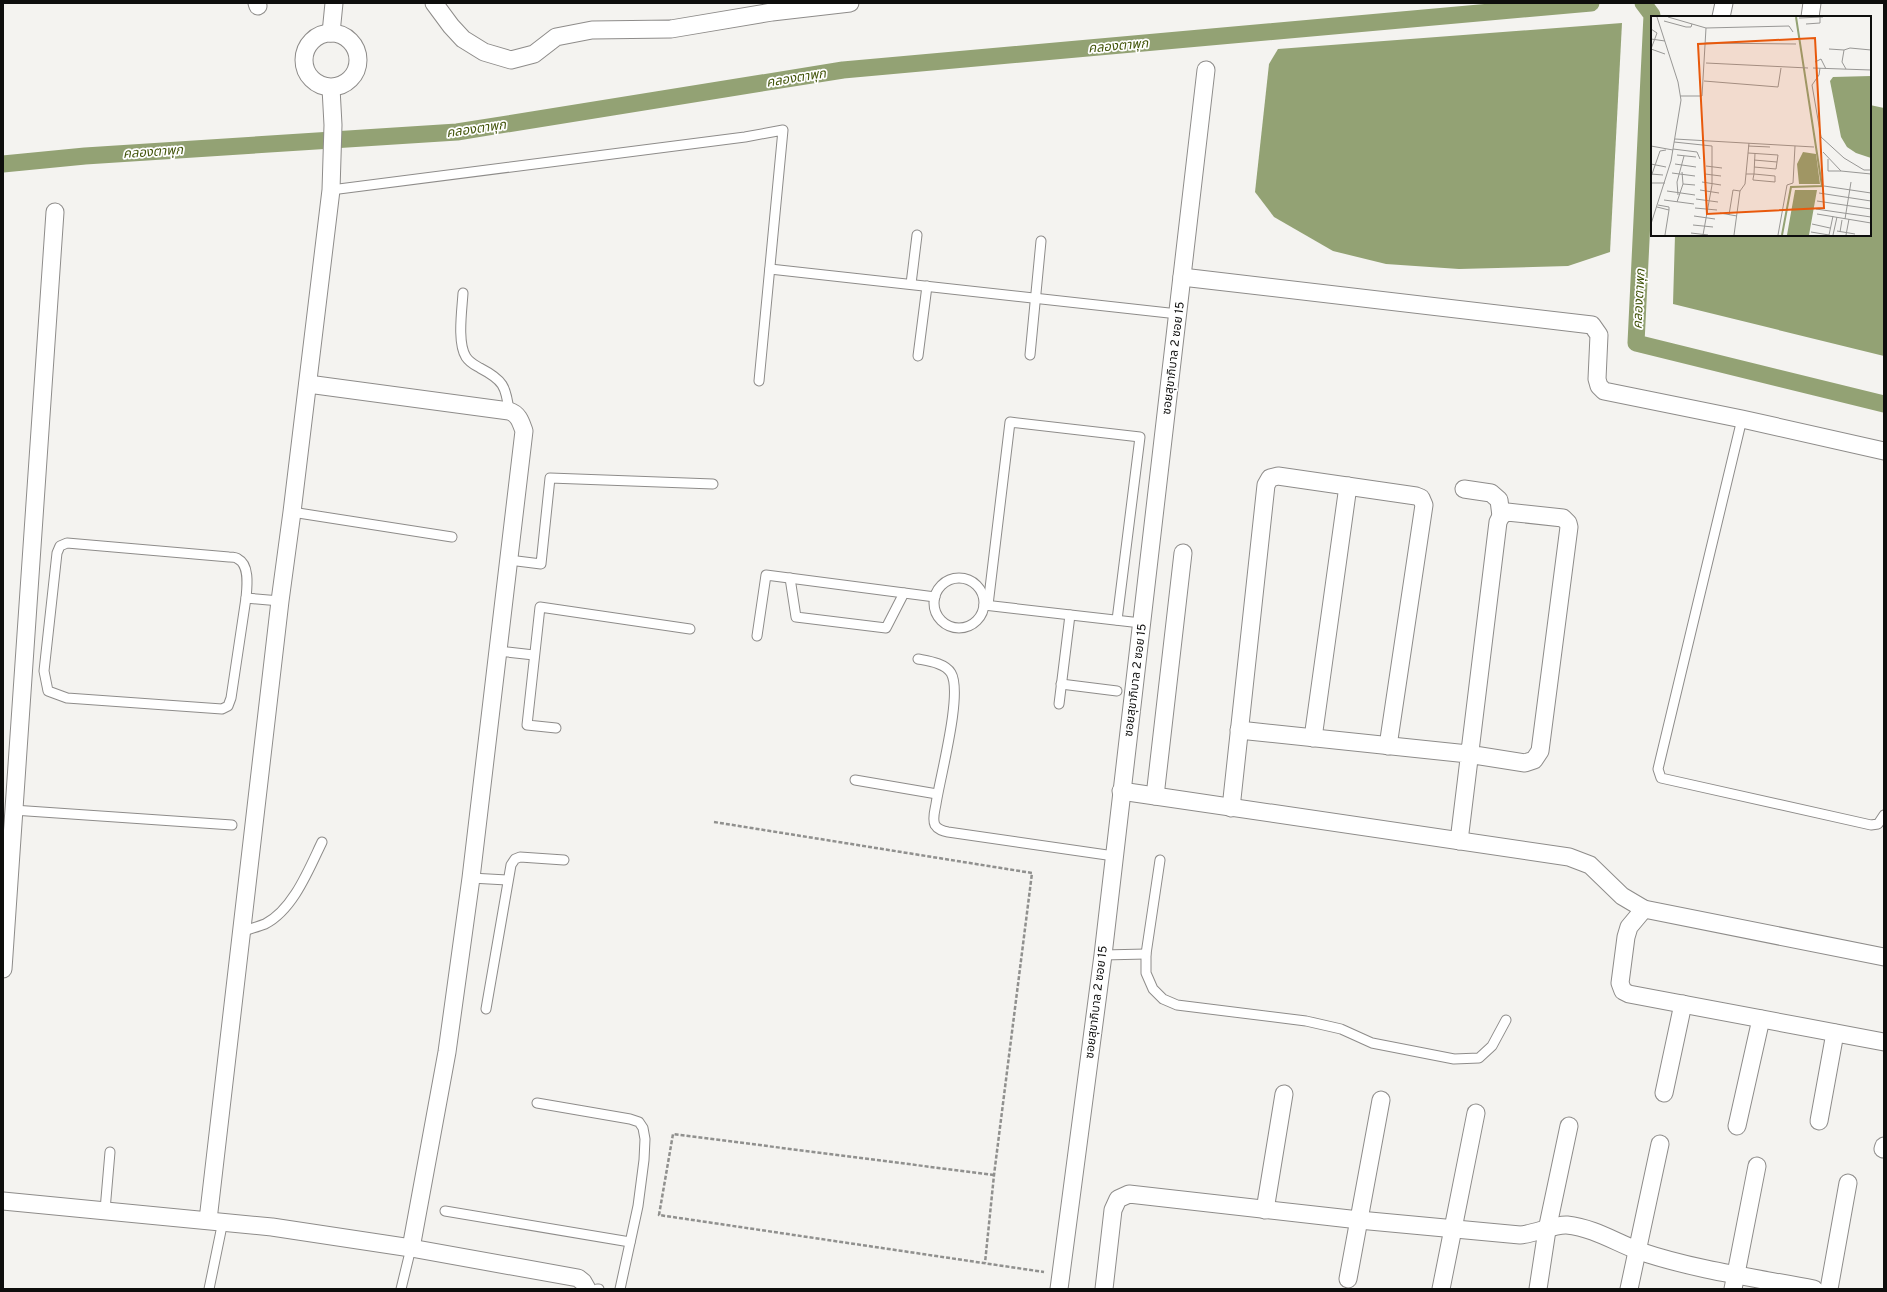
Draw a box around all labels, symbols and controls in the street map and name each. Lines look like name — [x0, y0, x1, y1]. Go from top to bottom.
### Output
inset map — [1651, 16, 1871, 236]
water label: คลองตาพุก — [1087, 36, 1150, 58]
water label: คลองตาพุก — [765, 66, 828, 92]
water label: คลองตาพุก — [445, 118, 508, 142]
water label: คลองตาพุก — [123, 143, 185, 163]
water label: คลองตาพุก — [1630, 267, 1650, 330]
street label: ซอยสุขาภิบาล 2 ซอย 15 — [1159, 301, 1189, 415]
street label: ซอยสุขาภิบาล 2 ซอย 15 — [1121, 623, 1151, 737]
street label: ซอยสุขาภิบาล 2 ซอย 15 — [1082, 945, 1112, 1059]

